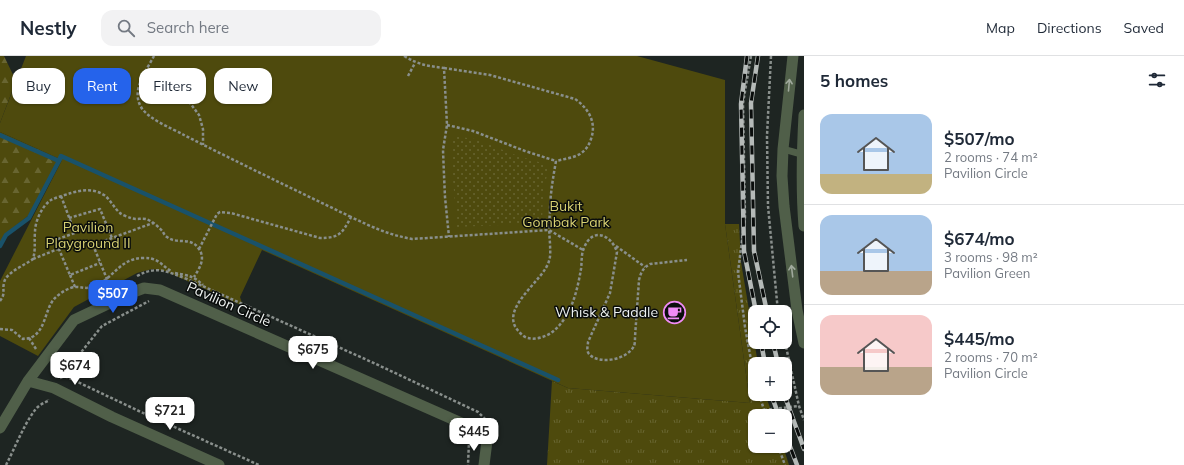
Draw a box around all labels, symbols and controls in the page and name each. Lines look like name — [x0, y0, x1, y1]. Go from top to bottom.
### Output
search box — [101, 10, 381, 46]
text: Nestly — [20, 16, 77, 40]
icon: search — [115, 17, 137, 39]
text: Search here — [147, 18, 229, 37]
text: Map — [986, 19, 1015, 37]
text: Directions — [1037, 19, 1102, 37]
text: Saved — [1124, 19, 1164, 37]
chip: Buy — [12, 68, 65, 104]
chip: Rent — [73, 68, 131, 104]
chip: Filters — [139, 68, 206, 104]
chip: New — [214, 68, 272, 104]
icon: filters — [1146, 69, 1168, 91]
text: 5 homes — [820, 70, 888, 91]
one-way arrow — [786, 79, 793, 92]
text: $507/mo — [944, 128, 1015, 149]
icon: home — [852, 130, 900, 178]
text: 2 rooms · 74 m² — [944, 149, 1038, 165]
text: Pavilion Circle — [944, 165, 1028, 181]
park label: Bukit Gombak Park — [522, 197, 611, 231]
park label: Pavilion Playground II — [45, 218, 131, 252]
text: $674/mo — [944, 228, 1015, 249]
icon: home — [852, 231, 900, 279]
text: 3 rooms · 98 m² — [944, 249, 1038, 265]
one-way arrow — [789, 265, 796, 278]
text: Pavilion Green — [944, 265, 1030, 281]
street label: Pavilion Circle — [184, 277, 274, 331]
pin: $507 — [89, 280, 137, 314]
text: $507 — [97, 285, 129, 301]
cafe icon: Whisk & Paddle — [661, 299, 687, 325]
place label: Whisk & Paddle — [555, 303, 658, 321]
map controls — [748, 305, 792, 453]
button: locate — [748, 305, 792, 349]
text: $445/mo — [944, 328, 1015, 349]
icon: home — [852, 331, 900, 379]
pin: $675 — [289, 336, 337, 370]
text: $675 — [297, 341, 329, 357]
text: 2 rooms · 70 m² — [944, 349, 1038, 365]
pin: $674 — [51, 352, 99, 386]
text: $674 — [59, 357, 91, 373]
button: + — [748, 357, 792, 401]
text: Pavilion Circle — [944, 365, 1028, 381]
pin: $721 — [146, 397, 194, 431]
text: $721 — [154, 402, 186, 418]
button: − — [748, 409, 792, 453]
pin: $445 — [450, 418, 498, 452]
text: $445 — [458, 423, 490, 439]

